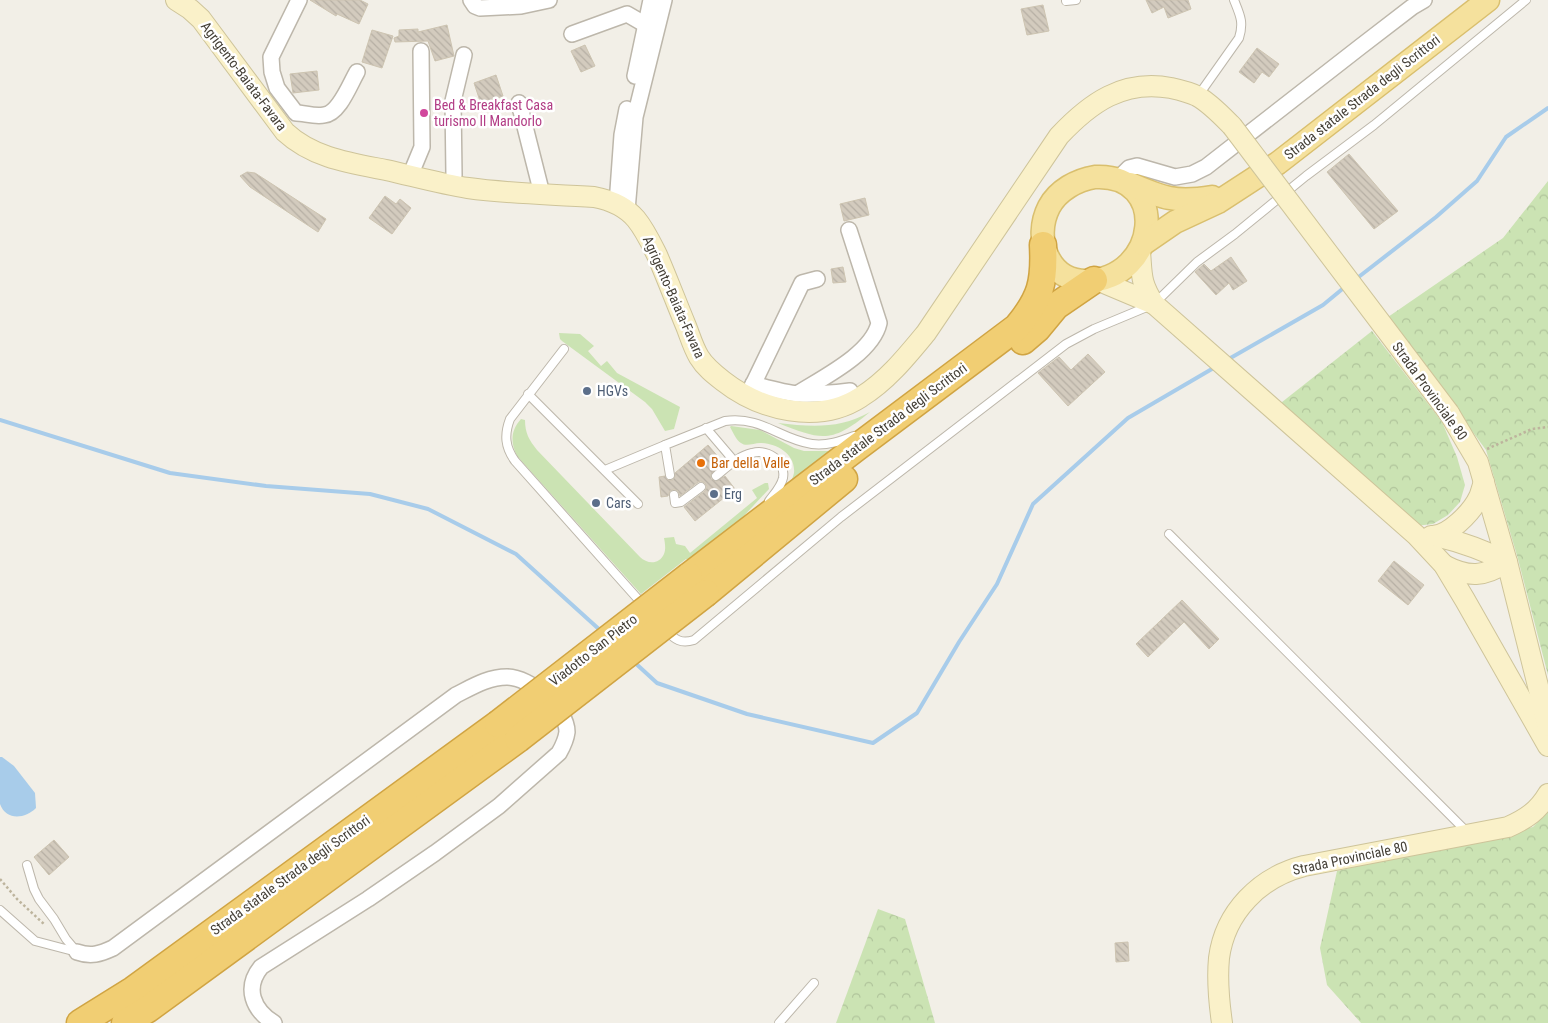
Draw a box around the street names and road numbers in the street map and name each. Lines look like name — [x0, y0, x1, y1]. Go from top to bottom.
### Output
street label: Agrigento-Baiata-Favara — [198, 18, 290, 134]
street label: Strada statale Strada degli Scrittori — [1281, 31, 1443, 163]
street label: Agrigento-Baiata-Favara — [640, 233, 708, 361]
street label: Strada Provinciale 80 — [1389, 339, 1471, 443]
street label: Strada statale Strada degli Scrittori — [806, 360, 970, 488]
street label: Viadotto San Pietro — [546, 611, 640, 689]
street label: Strada statale Strada degli Scrittori — [207, 812, 373, 938]
street label: Strada Provinciale 80 — [1291, 838, 1409, 878]

